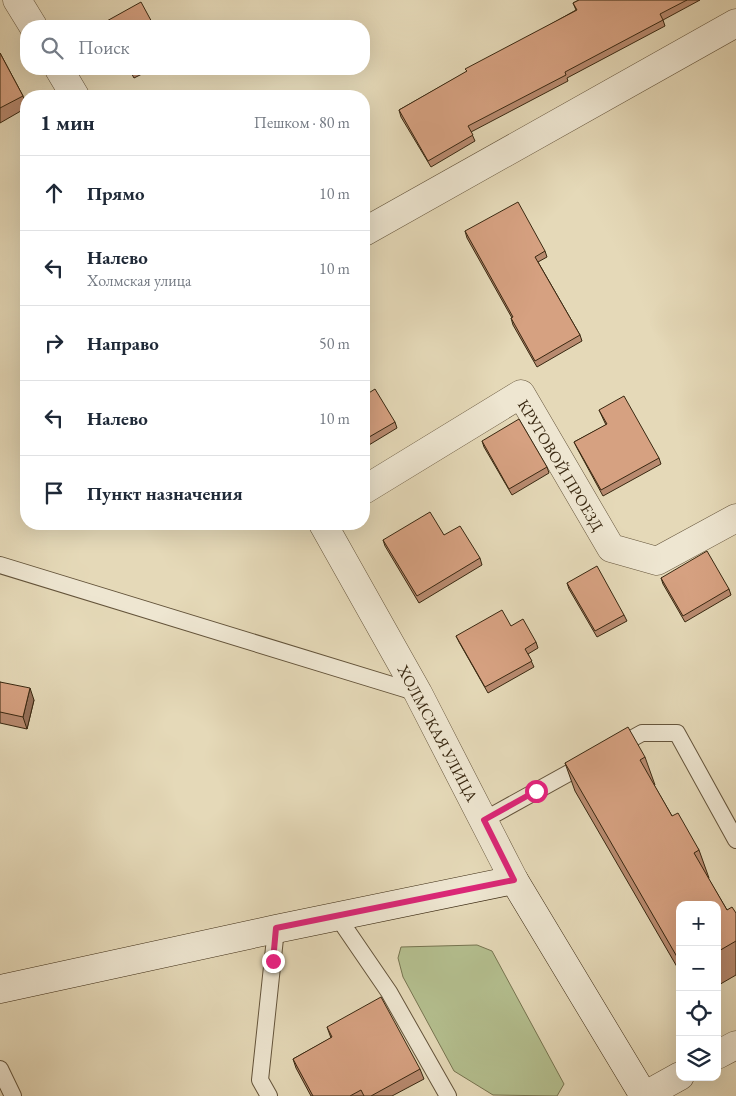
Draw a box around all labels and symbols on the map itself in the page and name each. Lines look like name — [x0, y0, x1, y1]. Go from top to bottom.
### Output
street label: КРУГОВОЙ ПРОЕЗД — [513, 396, 608, 535]
street label: ХОЛМСКАЯ УЛИЦА — [392, 660, 483, 806]
route start — [525, 780, 548, 803]
route end — [262, 950, 285, 973]

